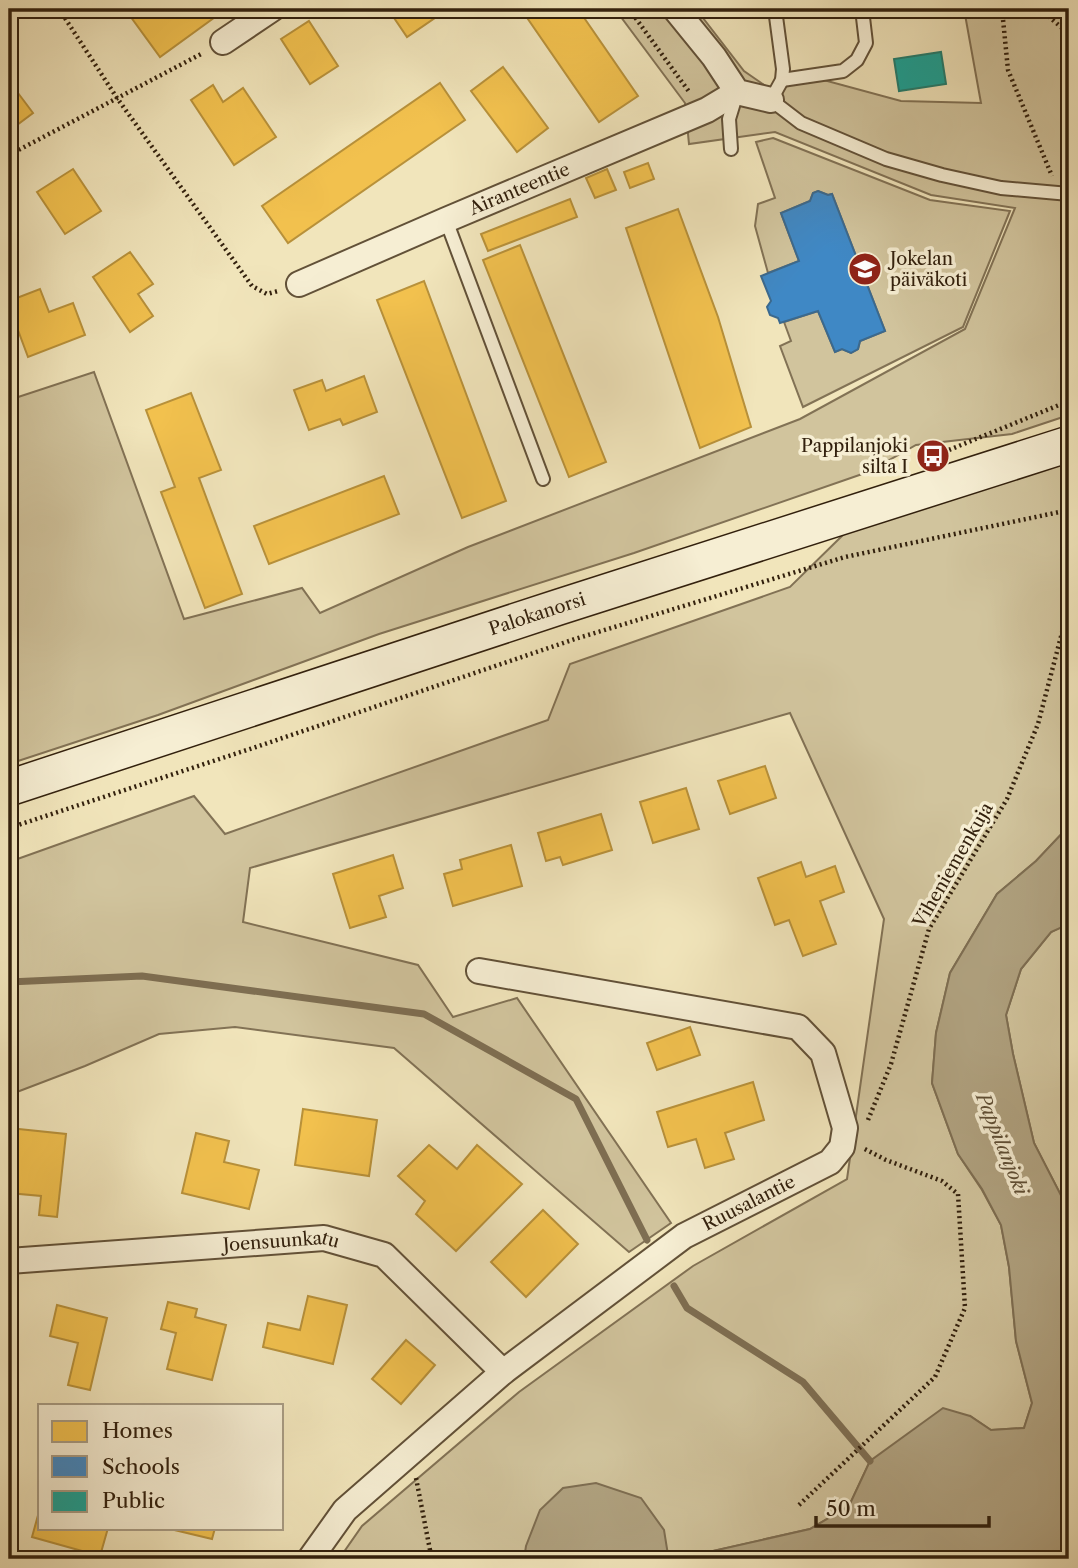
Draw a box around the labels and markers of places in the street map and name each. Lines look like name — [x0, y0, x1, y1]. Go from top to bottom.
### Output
place label: Jokelan päiväkoti — [887, 248, 968, 291]
school or university icon: Jokelan päiväkoti — [846, 250, 884, 288]
place label: Pappilanjoki silta I — [801, 435, 909, 478]
bus stop icon: Pappilanjoki silta I — [914, 437, 952, 475]

